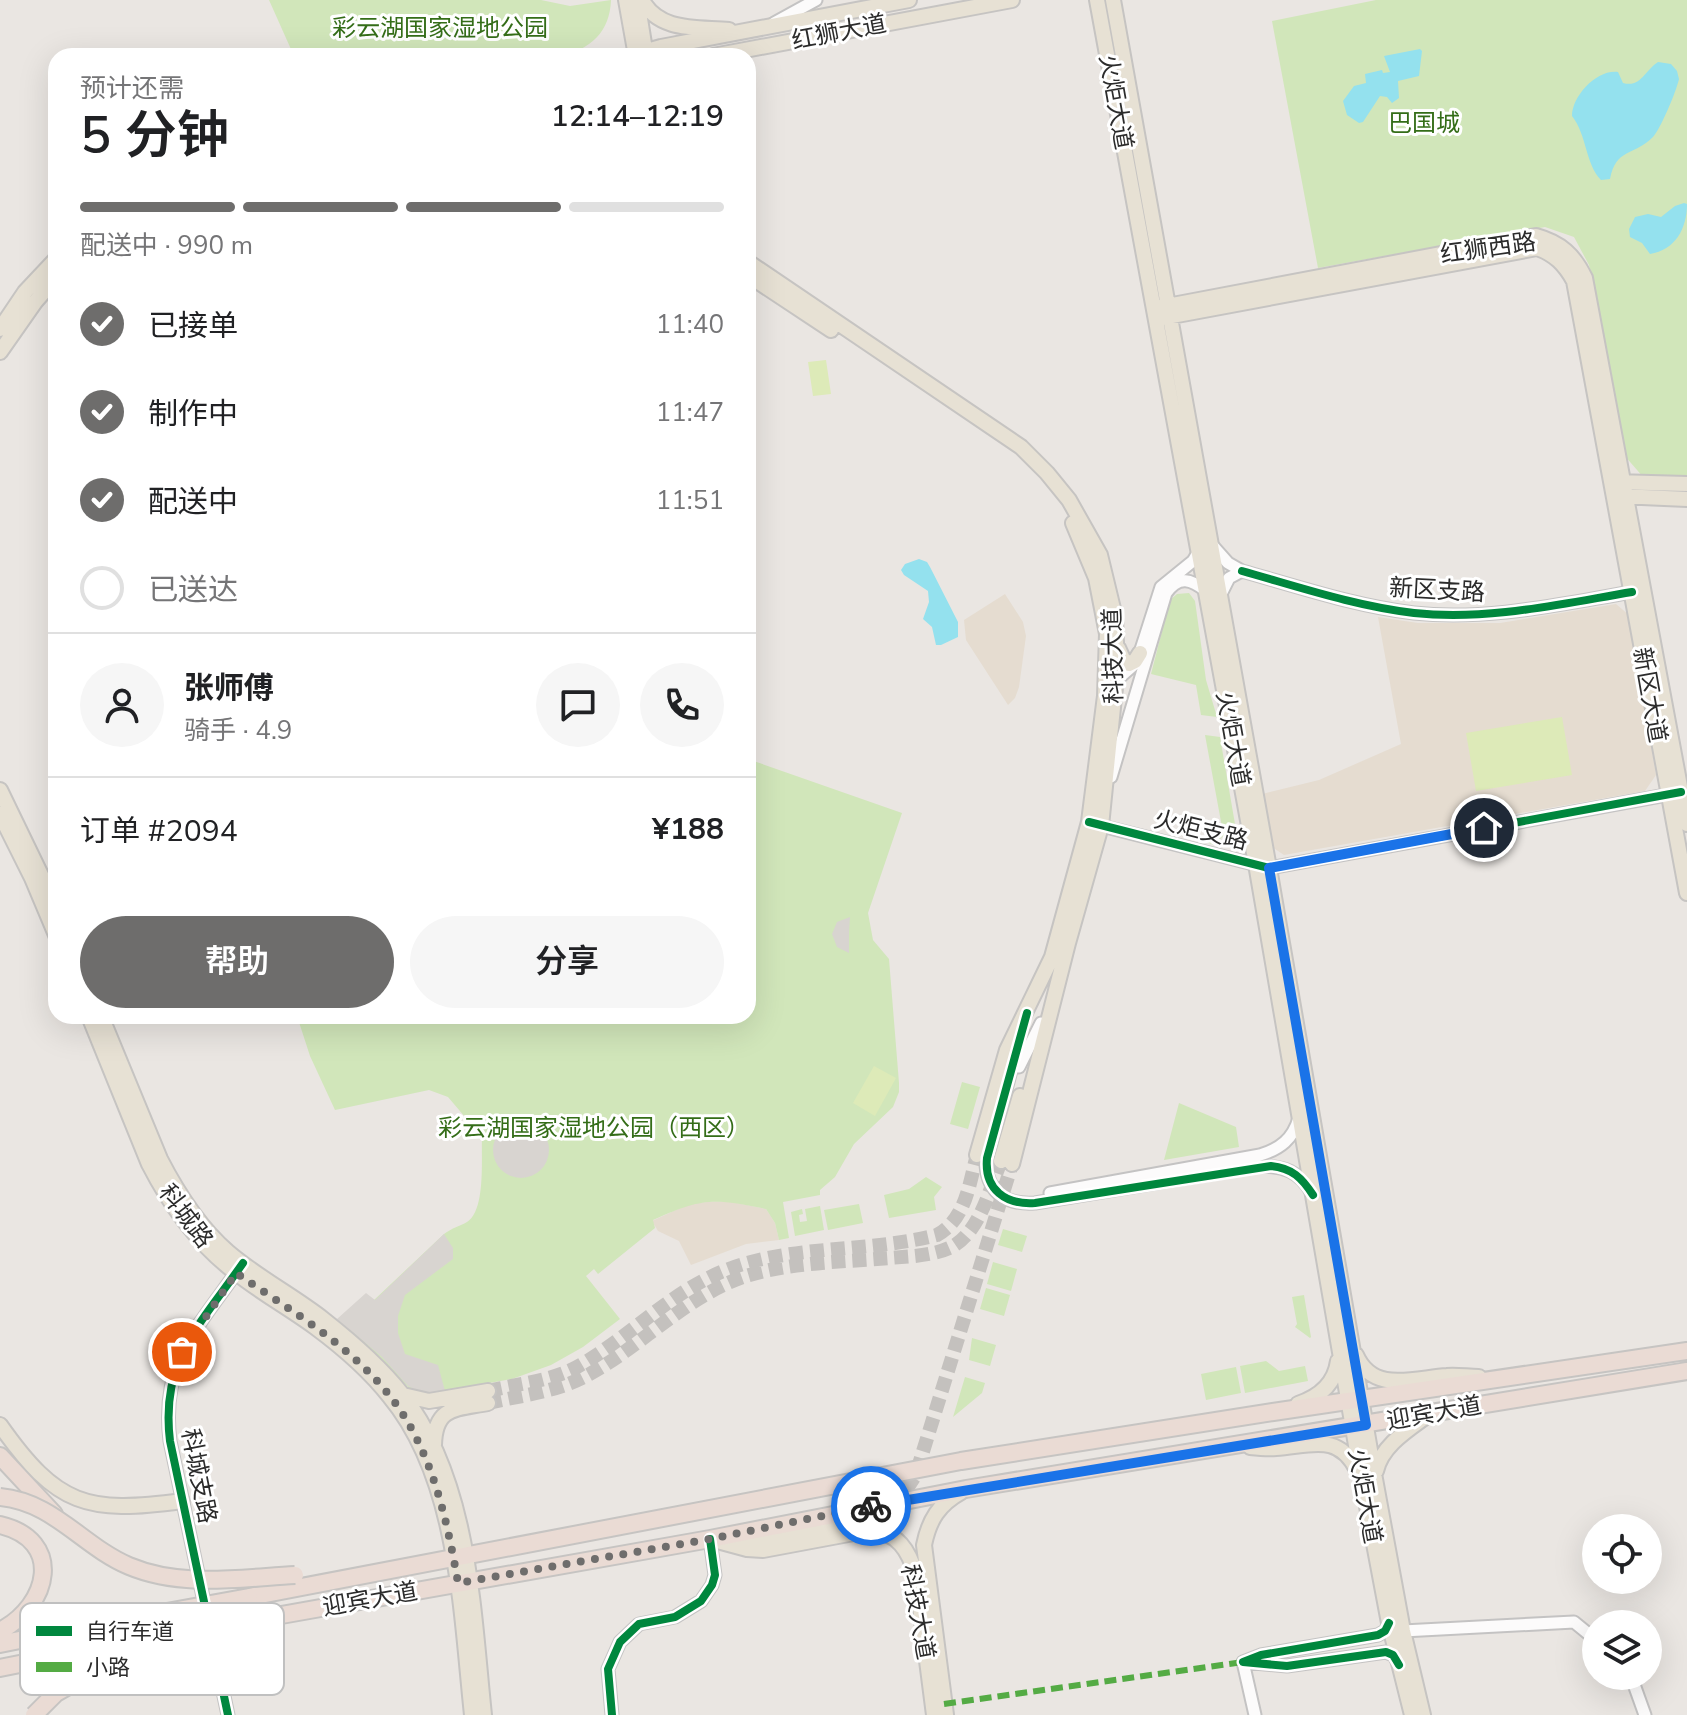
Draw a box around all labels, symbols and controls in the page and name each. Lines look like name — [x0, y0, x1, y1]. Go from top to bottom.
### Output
street label: 红狮大道 — [789, 7, 889, 57]
park label: 彩云湖国家湿地公园 — [332, 12, 548, 44]
street label: 火炬大道 — [1092, 52, 1140, 152]
text: 预计还需 — [80, 71, 184, 106]
text: 12:14–12:19 — [551, 96, 724, 137]
text: 5 分钟 — [80, 100, 229, 171]
park label: 巴国城 — [1388, 107, 1460, 139]
street label: 红狮西路 — [1438, 225, 1538, 271]
text: 配送中 · 990 m — [80, 228, 253, 263]
icon: check — [80, 302, 124, 346]
text: 已接单 — [148, 306, 238, 347]
text: 11:40 — [656, 307, 724, 342]
icon: check — [80, 390, 124, 434]
text: 制作中 — [148, 394, 238, 435]
text: 11:47 — [656, 395, 724, 430]
icon: check — [80, 478, 124, 522]
text: 配送中 — [148, 482, 238, 523]
text: 11:51 — [656, 483, 724, 518]
text: 已送达 — [148, 570, 238, 611]
street label: 新区支路 — [1388, 572, 1486, 608]
street label: 科技大道 — [1096, 608, 1130, 704]
street label: 新区大道 — [1626, 645, 1674, 745]
button: person — [80, 663, 164, 747]
button: chat — [536, 663, 620, 747]
button: phone — [640, 663, 724, 747]
text: 张师傅 — [184, 668, 274, 709]
street label: 火炬大道 — [1209, 689, 1257, 789]
text: 骑手 · 4.9 — [184, 713, 292, 748]
pin — [1450, 794, 1518, 862]
street label: 火炬支路 — [1151, 803, 1251, 857]
icon: home — [1462, 806, 1506, 850]
text: ¥188 — [652, 809, 724, 850]
text: 订单 #2094 — [80, 811, 238, 852]
button: 帮助 — [80, 916, 394, 1008]
button: 分享 — [410, 916, 724, 1008]
park label: 彩云湖国家湿地公园（西区） — [438, 1112, 750, 1144]
street label: 科城路 — [152, 1178, 220, 1254]
pin — [148, 1318, 216, 1386]
icon: bag — [160, 1330, 204, 1374]
street label: 迎宾大道 — [1384, 1389, 1484, 1437]
street label: 科城支路 — [174, 1426, 224, 1526]
street label: 火炬大道 — [1341, 1446, 1389, 1546]
courier — [831, 1466, 911, 1546]
icon: bike — [849, 1484, 893, 1528]
map controls — [1582, 1514, 1662, 1690]
button: locate — [1582, 1514, 1662, 1594]
street label: 科技大道 — [894, 1562, 942, 1662]
street label: 迎宾大道 — [320, 1575, 420, 1623]
legend — [20, 1603, 284, 1695]
button: layers — [1582, 1610, 1662, 1690]
text: 自行车道 — [86, 1617, 174, 1647]
text: 小路 — [86, 1653, 130, 1683]

